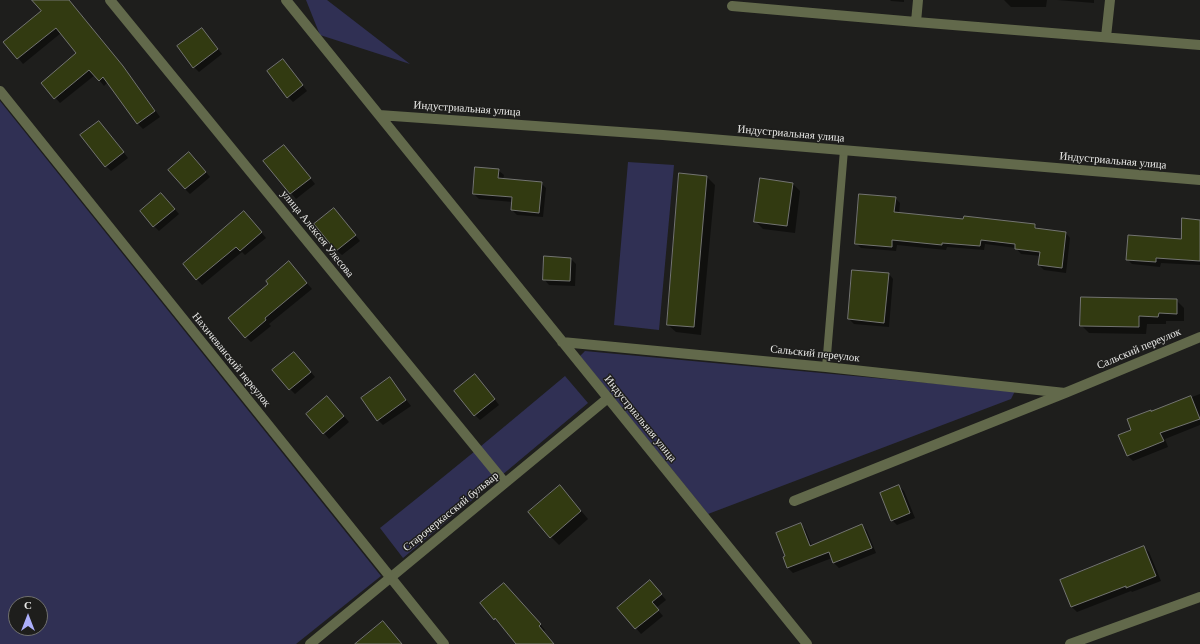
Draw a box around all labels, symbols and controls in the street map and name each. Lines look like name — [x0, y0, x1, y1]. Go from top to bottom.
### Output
street label: Индустриальная улица — [413, 99, 521, 119]
street label: Индустриальная улица — [737, 123, 845, 145]
street label: Индустриальная улица — [1059, 150, 1167, 172]
street label: улица Алексея Улесова — [278, 188, 356, 280]
street label: Нахичеванский переулок — [189, 310, 273, 410]
street label: Сальский переулок — [1095, 325, 1183, 373]
street label: Сальский переулок — [770, 343, 860, 365]
street label: Индустриальная улица — [601, 373, 679, 465]
street label: Старочеркасский бульвар — [400, 469, 502, 555]
north arrow — [8, 596, 48, 636]
text: С — [24, 599, 32, 611]

